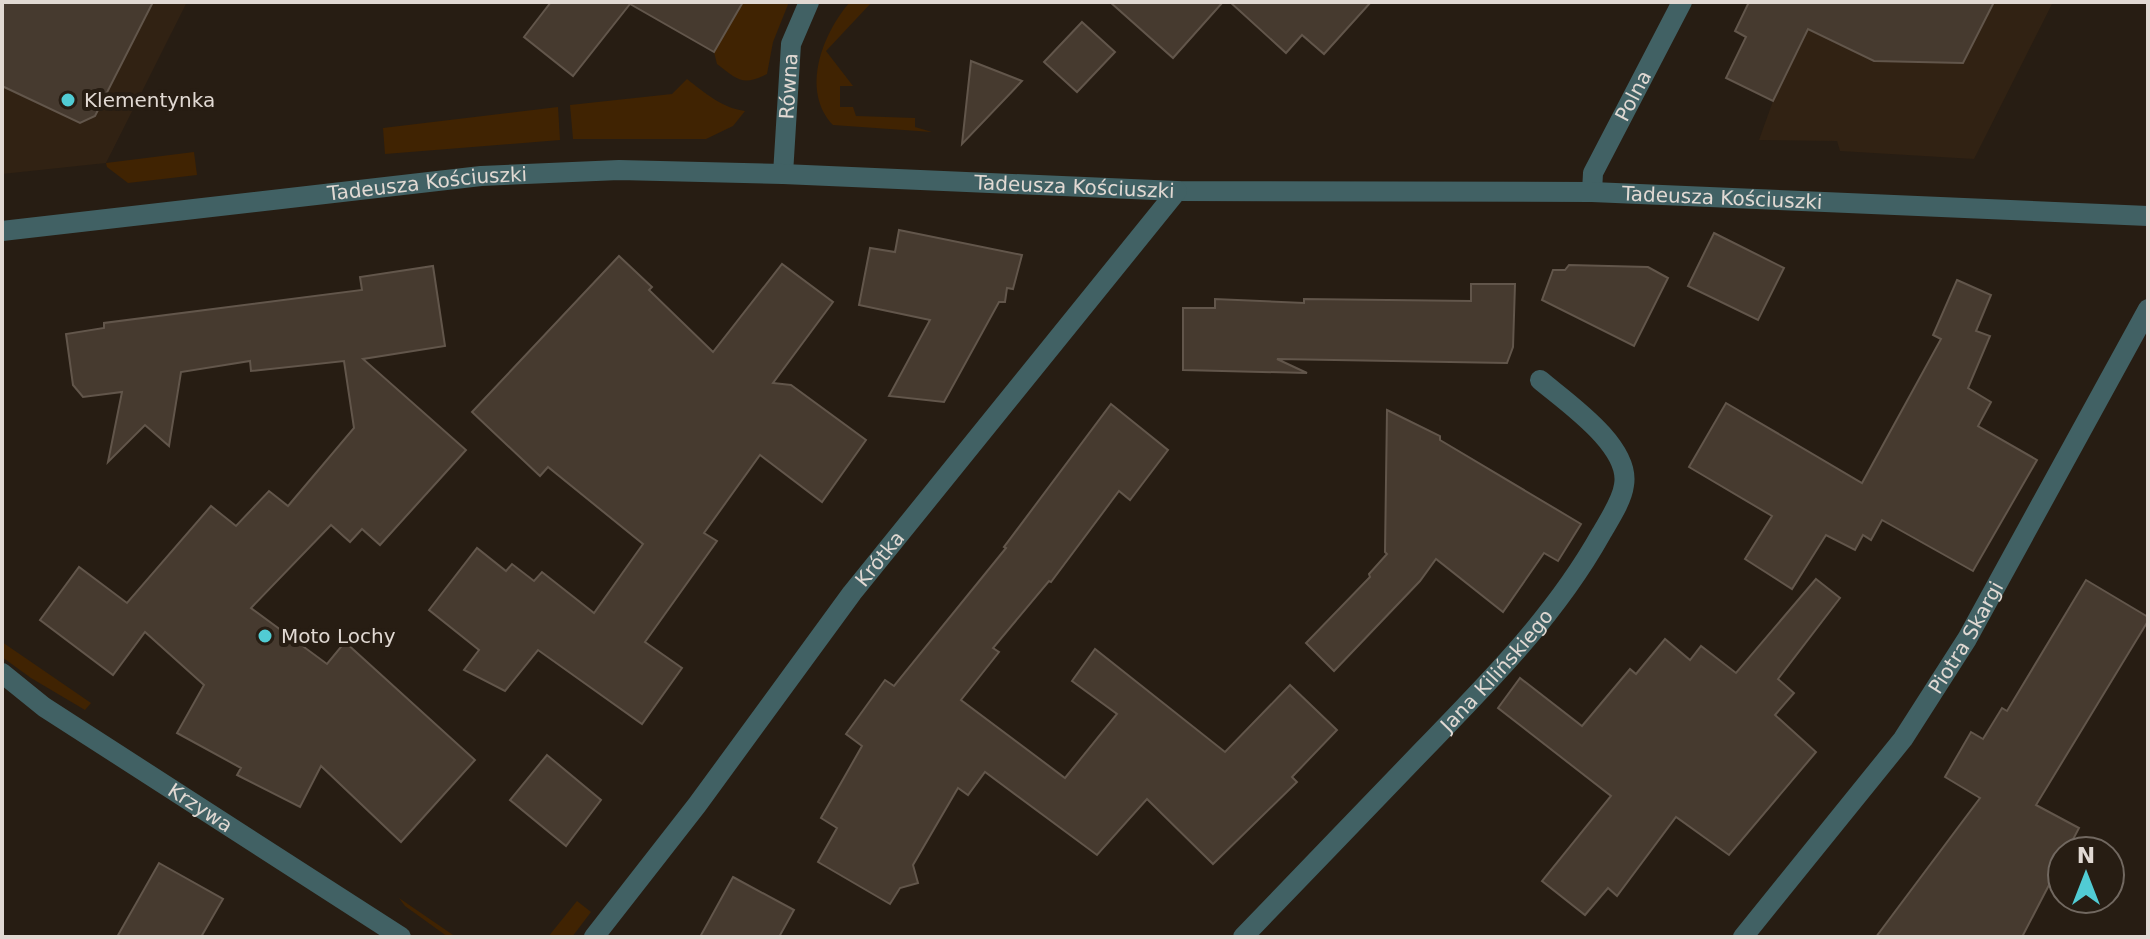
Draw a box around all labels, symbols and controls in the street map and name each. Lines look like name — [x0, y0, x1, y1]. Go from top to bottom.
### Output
street label: Równa — [774, 52, 802, 120]
street label: Polna — [1610, 66, 1656, 125]
place label: Klementynka — [84, 88, 215, 112]
marker: Klementynka — [59, 91, 77, 109]
street label: Tadeusza Kościuszki — [325, 162, 528, 206]
street label: Tadeusza Kościuszki — [973, 170, 1175, 203]
street label: Tadeusza Kościuszki — [1620, 181, 1823, 214]
street label: Krótka — [850, 526, 909, 591]
street label: Piotra Skargi — [1923, 577, 2008, 698]
street label: Jana Kilińskiego — [1434, 604, 1558, 738]
place label: Moto Lochy — [281, 624, 396, 648]
marker: Moto Lochy — [256, 627, 274, 645]
street label: Krzywa — [163, 778, 237, 837]
north arrow — [2046, 835, 2126, 915]
text: N — [2077, 843, 2095, 868]

